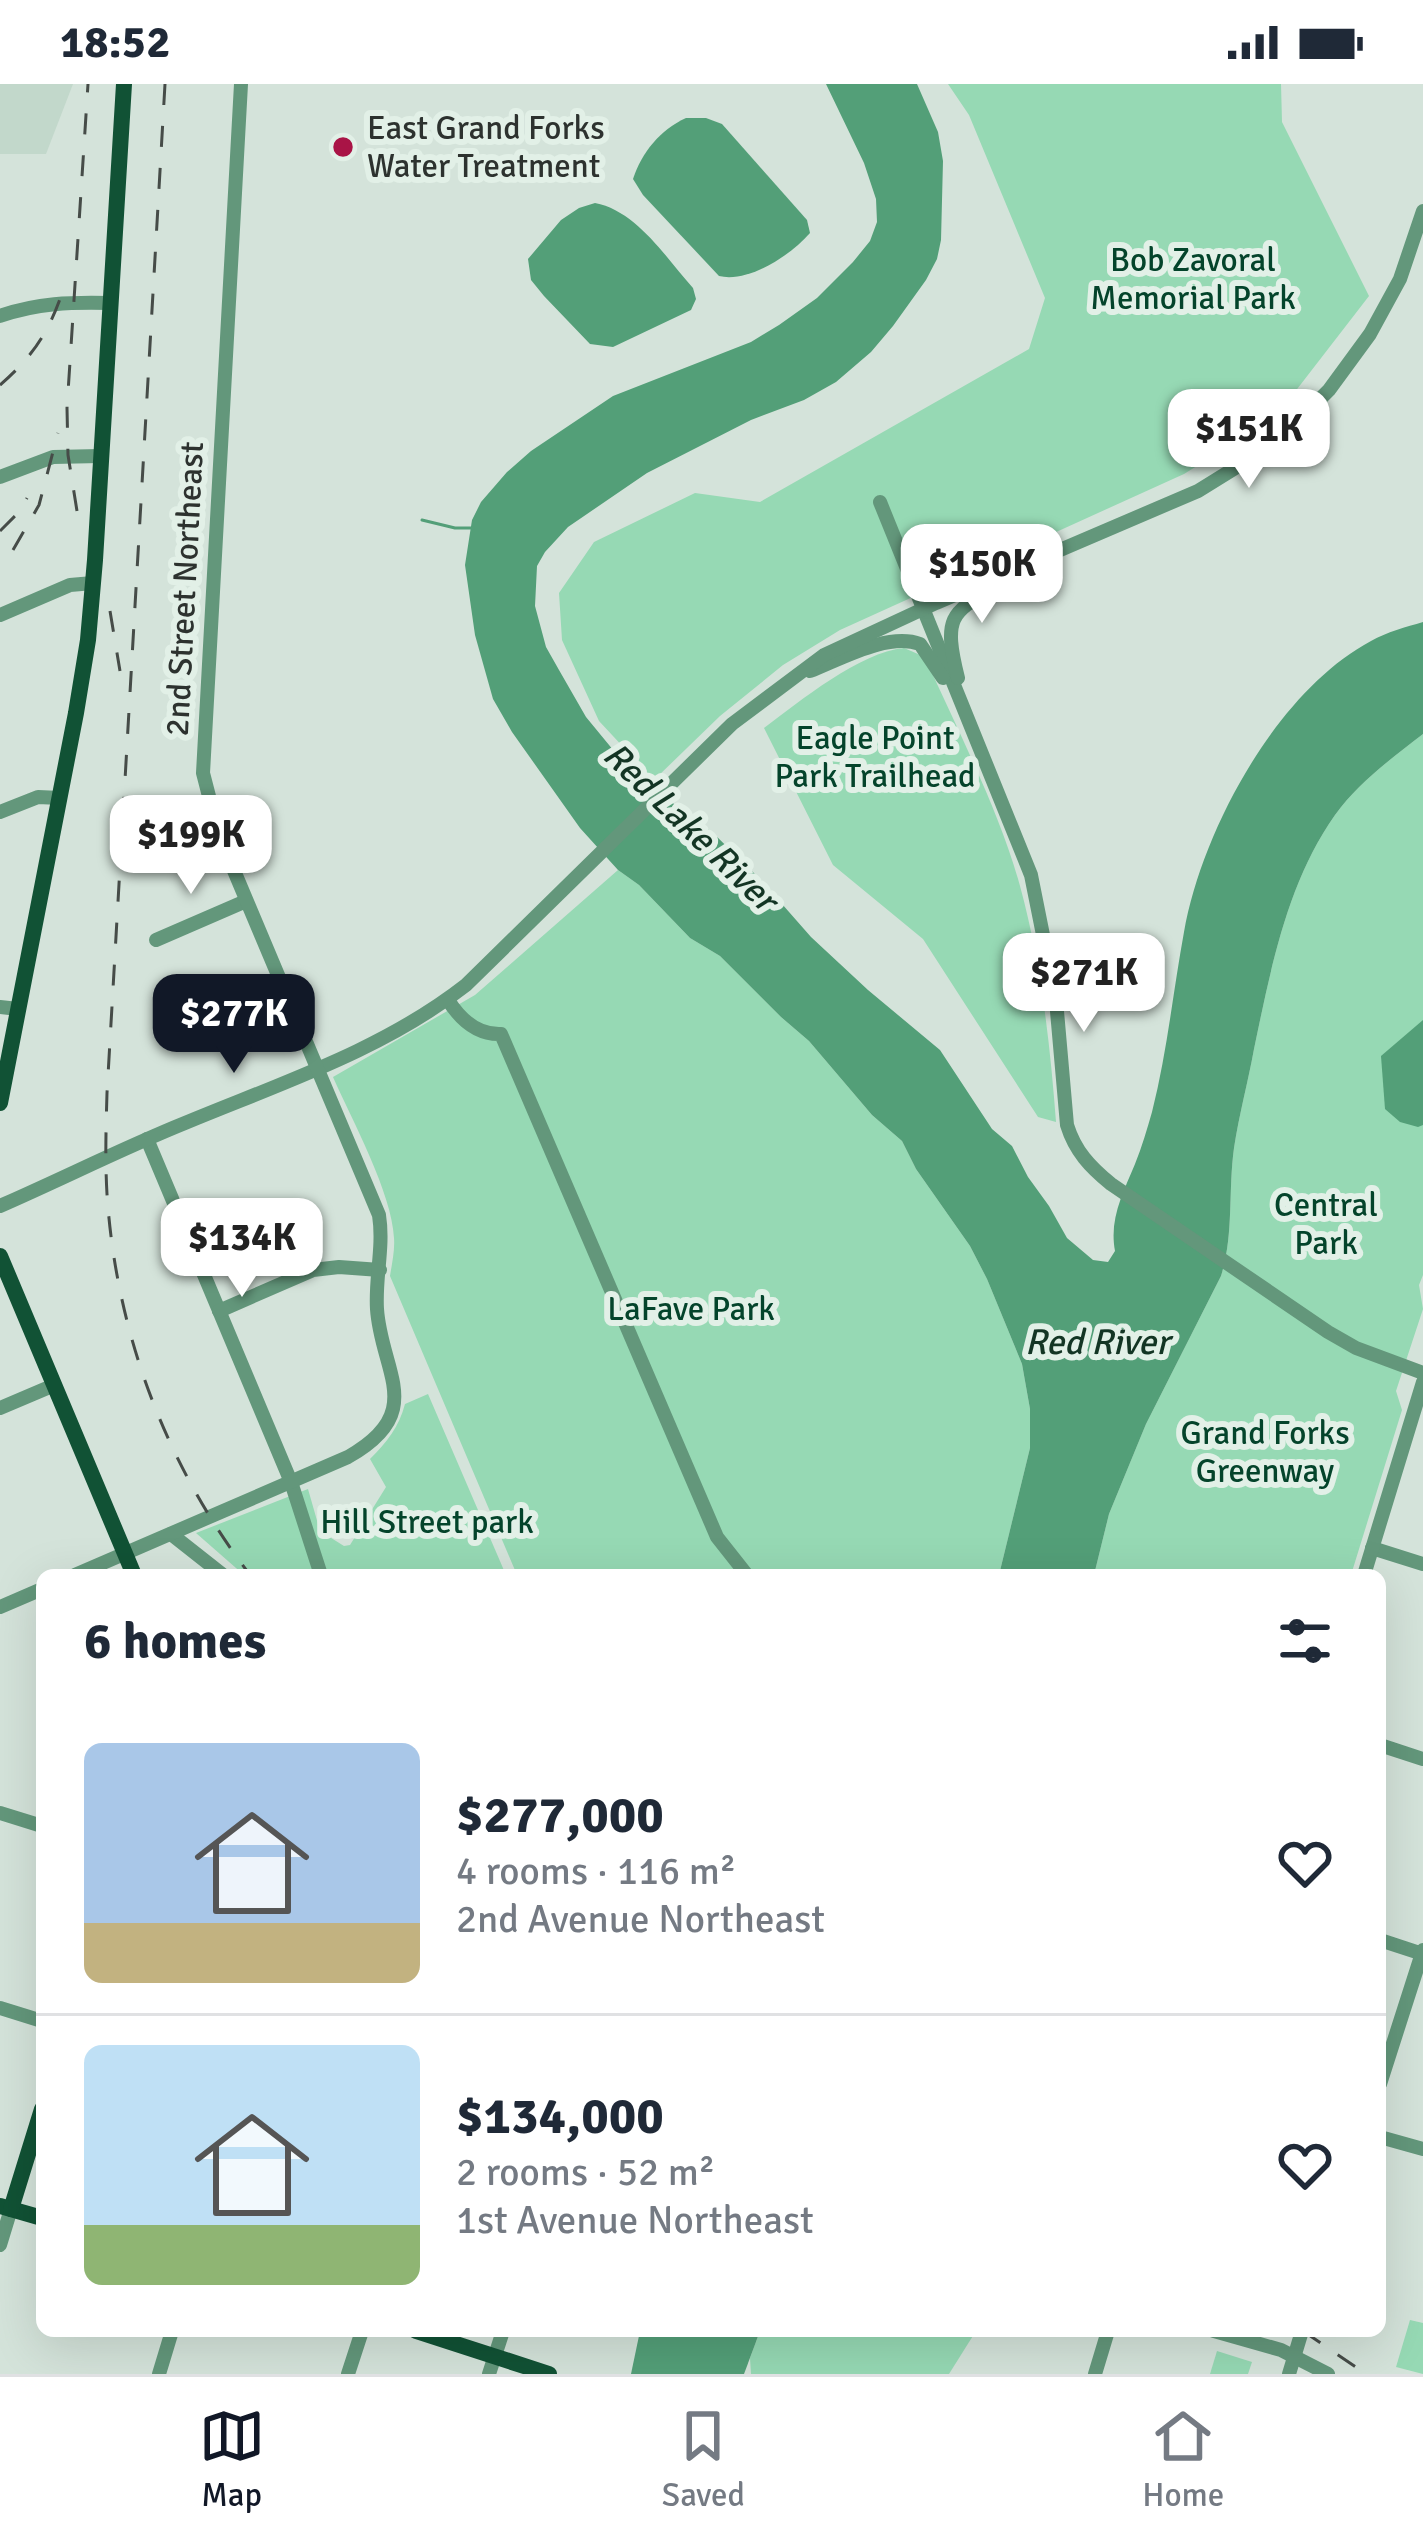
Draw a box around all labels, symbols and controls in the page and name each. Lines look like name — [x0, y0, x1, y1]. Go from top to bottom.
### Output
text: 18:52 — [60, 15, 170, 70]
place label: East Grand Forks Water Treatment — [367, 108, 605, 187]
marker: East Grand Forks Water Treatment — [330, 134, 356, 160]
park label: Bob Zavoral Memorial Park — [1090, 240, 1296, 319]
pin: $151K — [1165, 389, 1333, 491]
text: $151K — [1195, 404, 1303, 452]
street label: 2nd Street Northeast — [157, 441, 213, 737]
pin: $150K — [898, 524, 1066, 626]
text: $150K — [928, 539, 1036, 587]
park label: Eagle Point Park Trailhead — [774, 718, 976, 797]
water label: Red Lake River — [594, 733, 790, 924]
pin: $199K — [107, 795, 275, 897]
text: $199K — [137, 810, 245, 858]
pin: $271K — [1000, 933, 1168, 1035]
text: $271K — [1030, 948, 1138, 996]
pin: $277K — [150, 974, 318, 1076]
text: $277K — [180, 989, 288, 1037]
park label: Central Park — [1274, 1185, 1378, 1264]
pin: $134K — [158, 1198, 326, 1300]
text: $134K — [188, 1213, 296, 1261]
park label: LaFave Park — [607, 1289, 775, 1330]
water label: Red River — [1025, 1320, 1174, 1365]
park label: Grand Forks Greenway — [1180, 1413, 1350, 1492]
park label: Hill Street park — [320, 1502, 534, 1543]
icon: filters — [1272, 1608, 1338, 1674]
text: 6 homes — [84, 1610, 266, 1673]
text: $277,000 — [456, 1784, 664, 1847]
icon: home — [180, 1791, 324, 1935]
icon: heart — [1272, 1830, 1338, 1896]
text: 4 rooms · 116 m² — [456, 1847, 736, 1895]
text: 2nd Avenue Northeast — [456, 1895, 825, 1943]
text: $134,000 — [456, 2085, 664, 2148]
icon: home — [180, 2093, 324, 2237]
icon: heart — [1272, 2132, 1338, 2198]
text: 2 rooms · 52 m² — [456, 2148, 715, 2196]
text: 1st Avenue Northeast — [456, 2196, 814, 2244]
tab: Map — [199, 2403, 265, 2516]
tab: Saved — [662, 2403, 745, 2516]
tab: Home — [1142, 2403, 1224, 2516]

